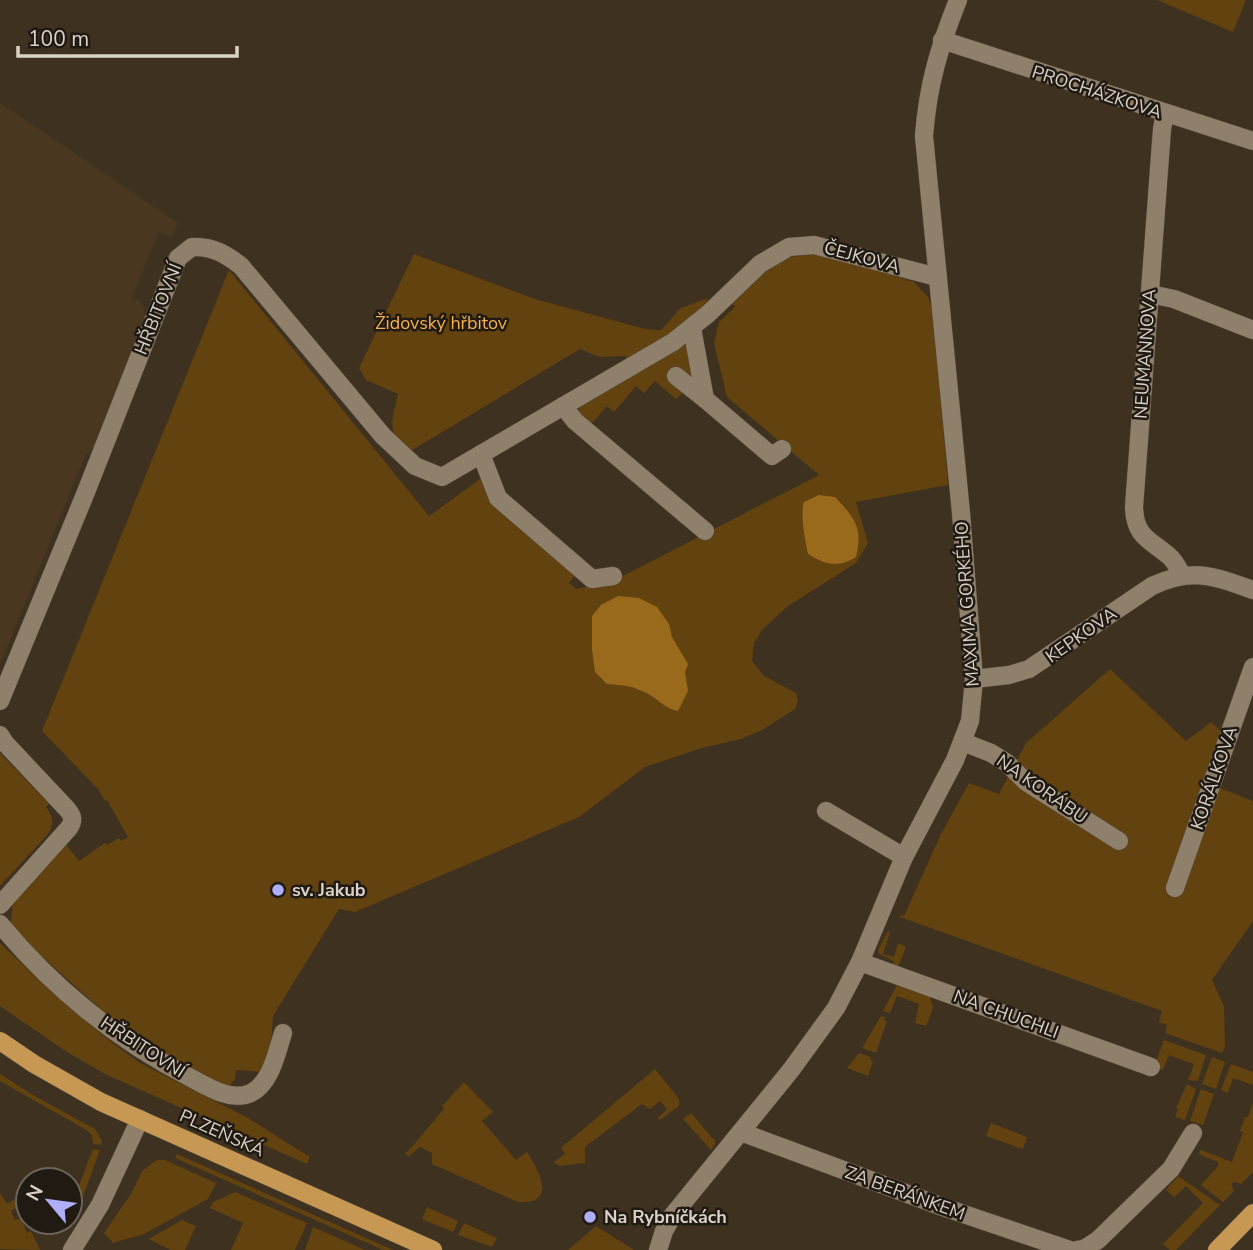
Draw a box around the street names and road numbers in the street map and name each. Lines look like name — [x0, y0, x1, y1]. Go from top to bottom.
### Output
street label: PROCHÁZKOVA — [1029, 60, 1165, 124]
street label: ČEJKOVA — [822, 235, 902, 279]
street label: HŘBITOVNÍ — [129, 259, 188, 358]
street label: NEUMANNOVA — [1128, 288, 1162, 420]
street label: MAXIMA GORKÉHO — [949, 520, 985, 688]
street label: KEPKOVA — [1041, 602, 1121, 668]
street label: KORÁLKOVA — [1185, 723, 1243, 833]
street label: NA KORÁBU — [992, 749, 1092, 829]
street label: NA CHUCHLI — [950, 984, 1062, 1044]
street label: HŘBITOVNÍ — [96, 1011, 191, 1084]
street label: PLZEŇSKÁ — [176, 1104, 268, 1162]
street label: ZA BERÁNKEM — [842, 1160, 968, 1226]

